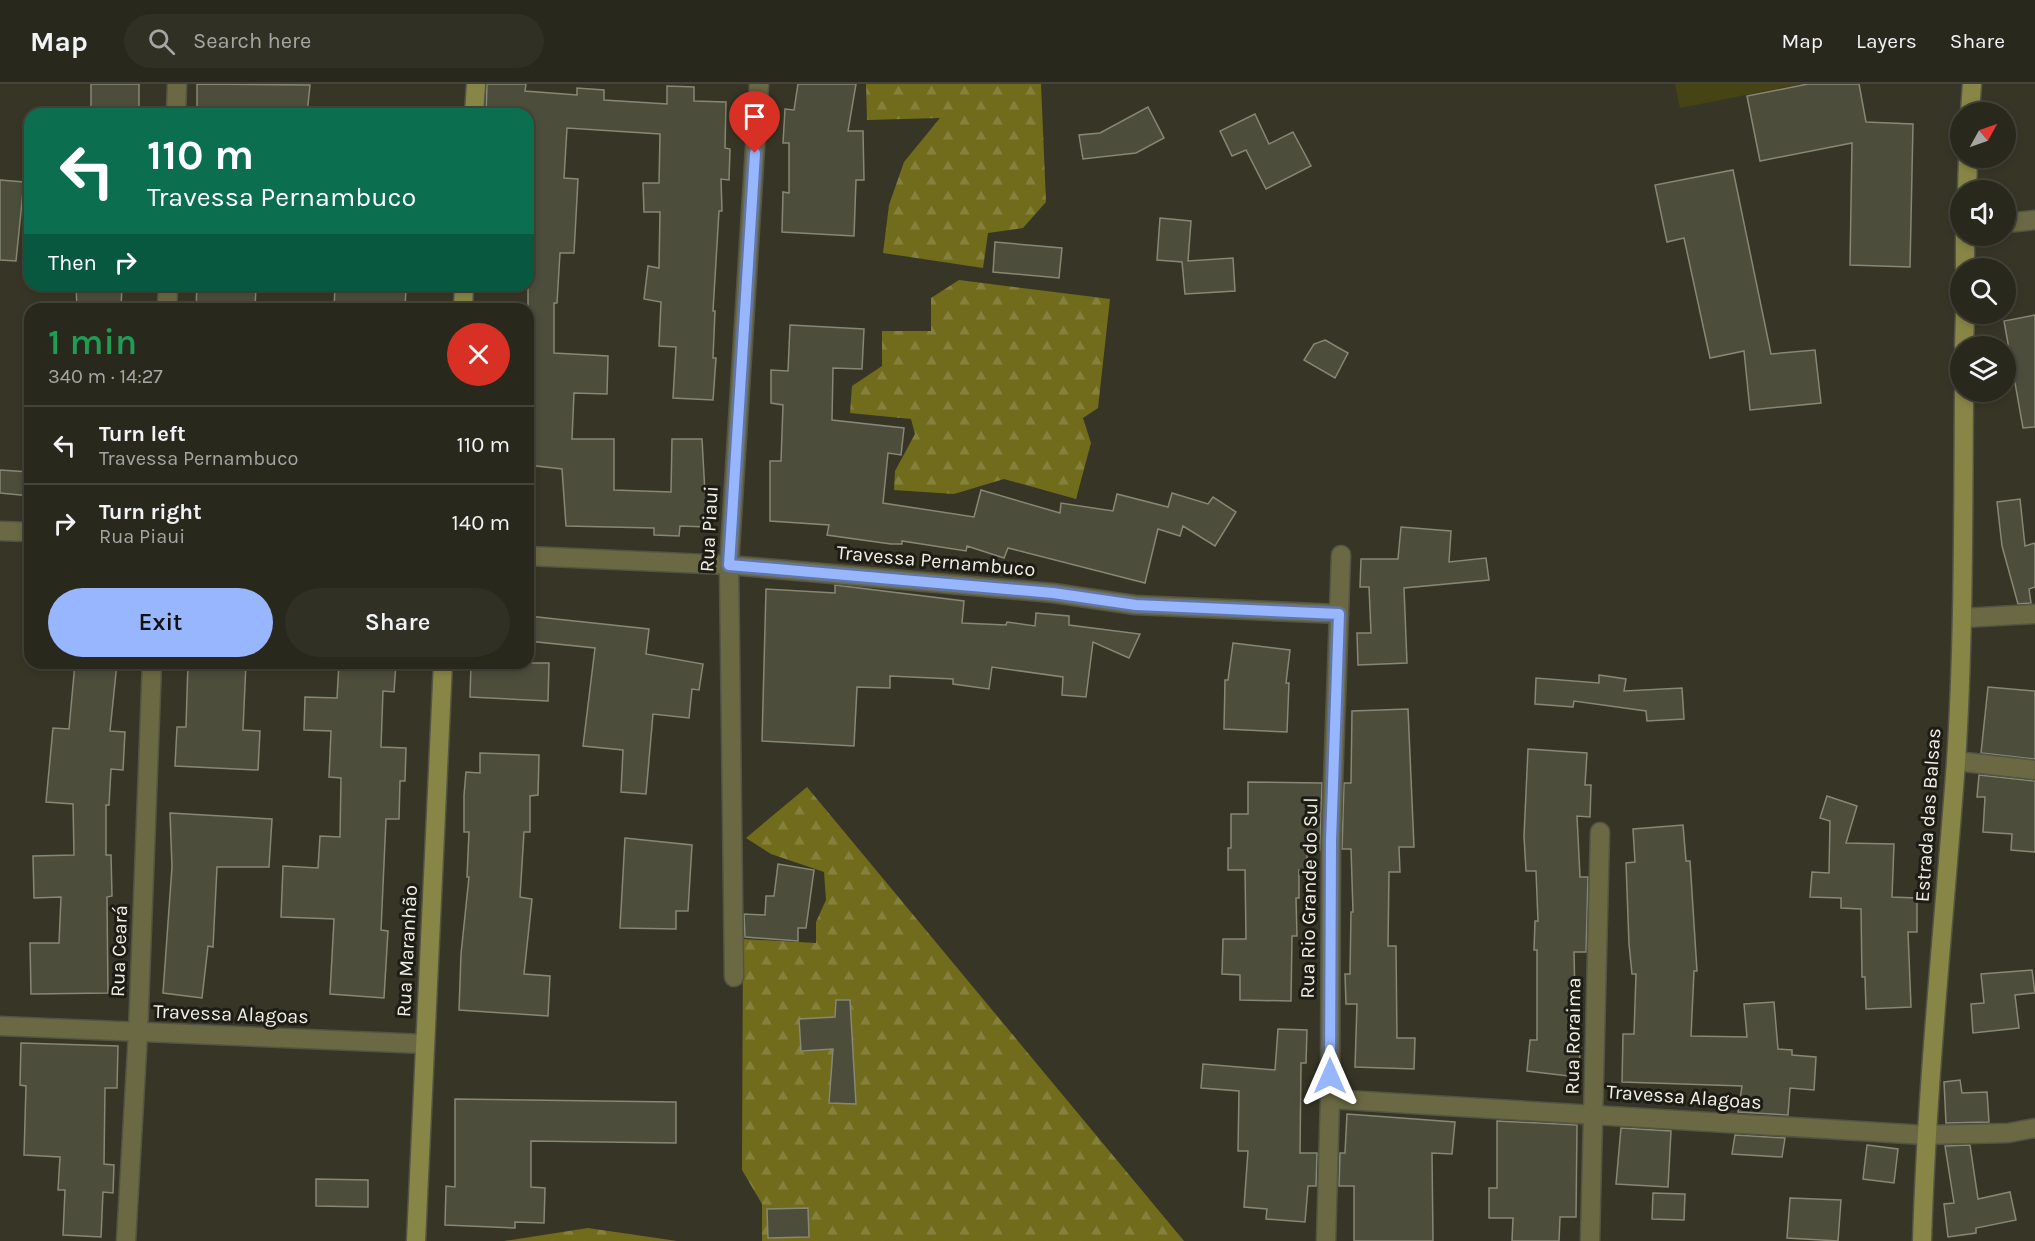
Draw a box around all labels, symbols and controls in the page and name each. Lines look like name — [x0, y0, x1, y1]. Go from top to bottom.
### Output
search box — [124, 14, 544, 68]
text: Map — [30, 25, 88, 58]
icon: search — [145, 25, 178, 58]
text: Search here — [193, 28, 311, 54]
text: Map — [1781, 29, 1823, 53]
text: Layers — [1856, 29, 1917, 53]
text: Share — [1950, 29, 2005, 53]
pin — [729, 91, 780, 153]
icon: arrive — [738, 100, 771, 133]
north arrow — [1950, 102, 2016, 168]
map controls — [1950, 102, 2016, 402]
text: 110 m — [147, 130, 254, 180]
icon: left — [48, 132, 126, 210]
button: sound — [1950, 180, 2016, 246]
text: Travessa Pernambuco — [147, 181, 416, 213]
icon: right — [109, 246, 142, 279]
text: Then — [48, 250, 97, 276]
button: search — [1950, 258, 2016, 324]
text: 1 min — [48, 321, 137, 363]
button: close — [447, 323, 510, 386]
button: layers — [1950, 336, 2016, 402]
text: 340 m · 14:27 — [48, 365, 163, 388]
text: Turn left — [99, 421, 186, 447]
icon: left — [48, 429, 81, 462]
text: 110 m — [457, 432, 510, 458]
text: Travessa Pernambuco — [99, 447, 298, 470]
street label: Rua Piaui — [695, 485, 723, 573]
text: Turn right — [99, 499, 202, 525]
icon: right — [48, 507, 81, 540]
text: 140 m — [452, 510, 510, 536]
text: Rua Piaui — [99, 525, 185, 548]
street label: Travessa Pernambuco — [836, 541, 1036, 581]
button: Exit — [48, 588, 273, 657]
button: Share — [285, 588, 510, 657]
street label: Estrada das Balsas — [1910, 727, 1946, 903]
street label: Rua Rio Grande do Sul — [1296, 797, 1322, 999]
street label: Rua Maranhão — [392, 884, 422, 1018]
street label: Rua Ceará — [106, 905, 132, 997]
street label: Rua Roraima — [1560, 977, 1586, 1095]
street label: Travessa Alagoas — [153, 1000, 309, 1028]
position arrow — [1298, 1044, 1362, 1108]
street label: Travessa Alagoas — [1606, 1080, 1762, 1114]

